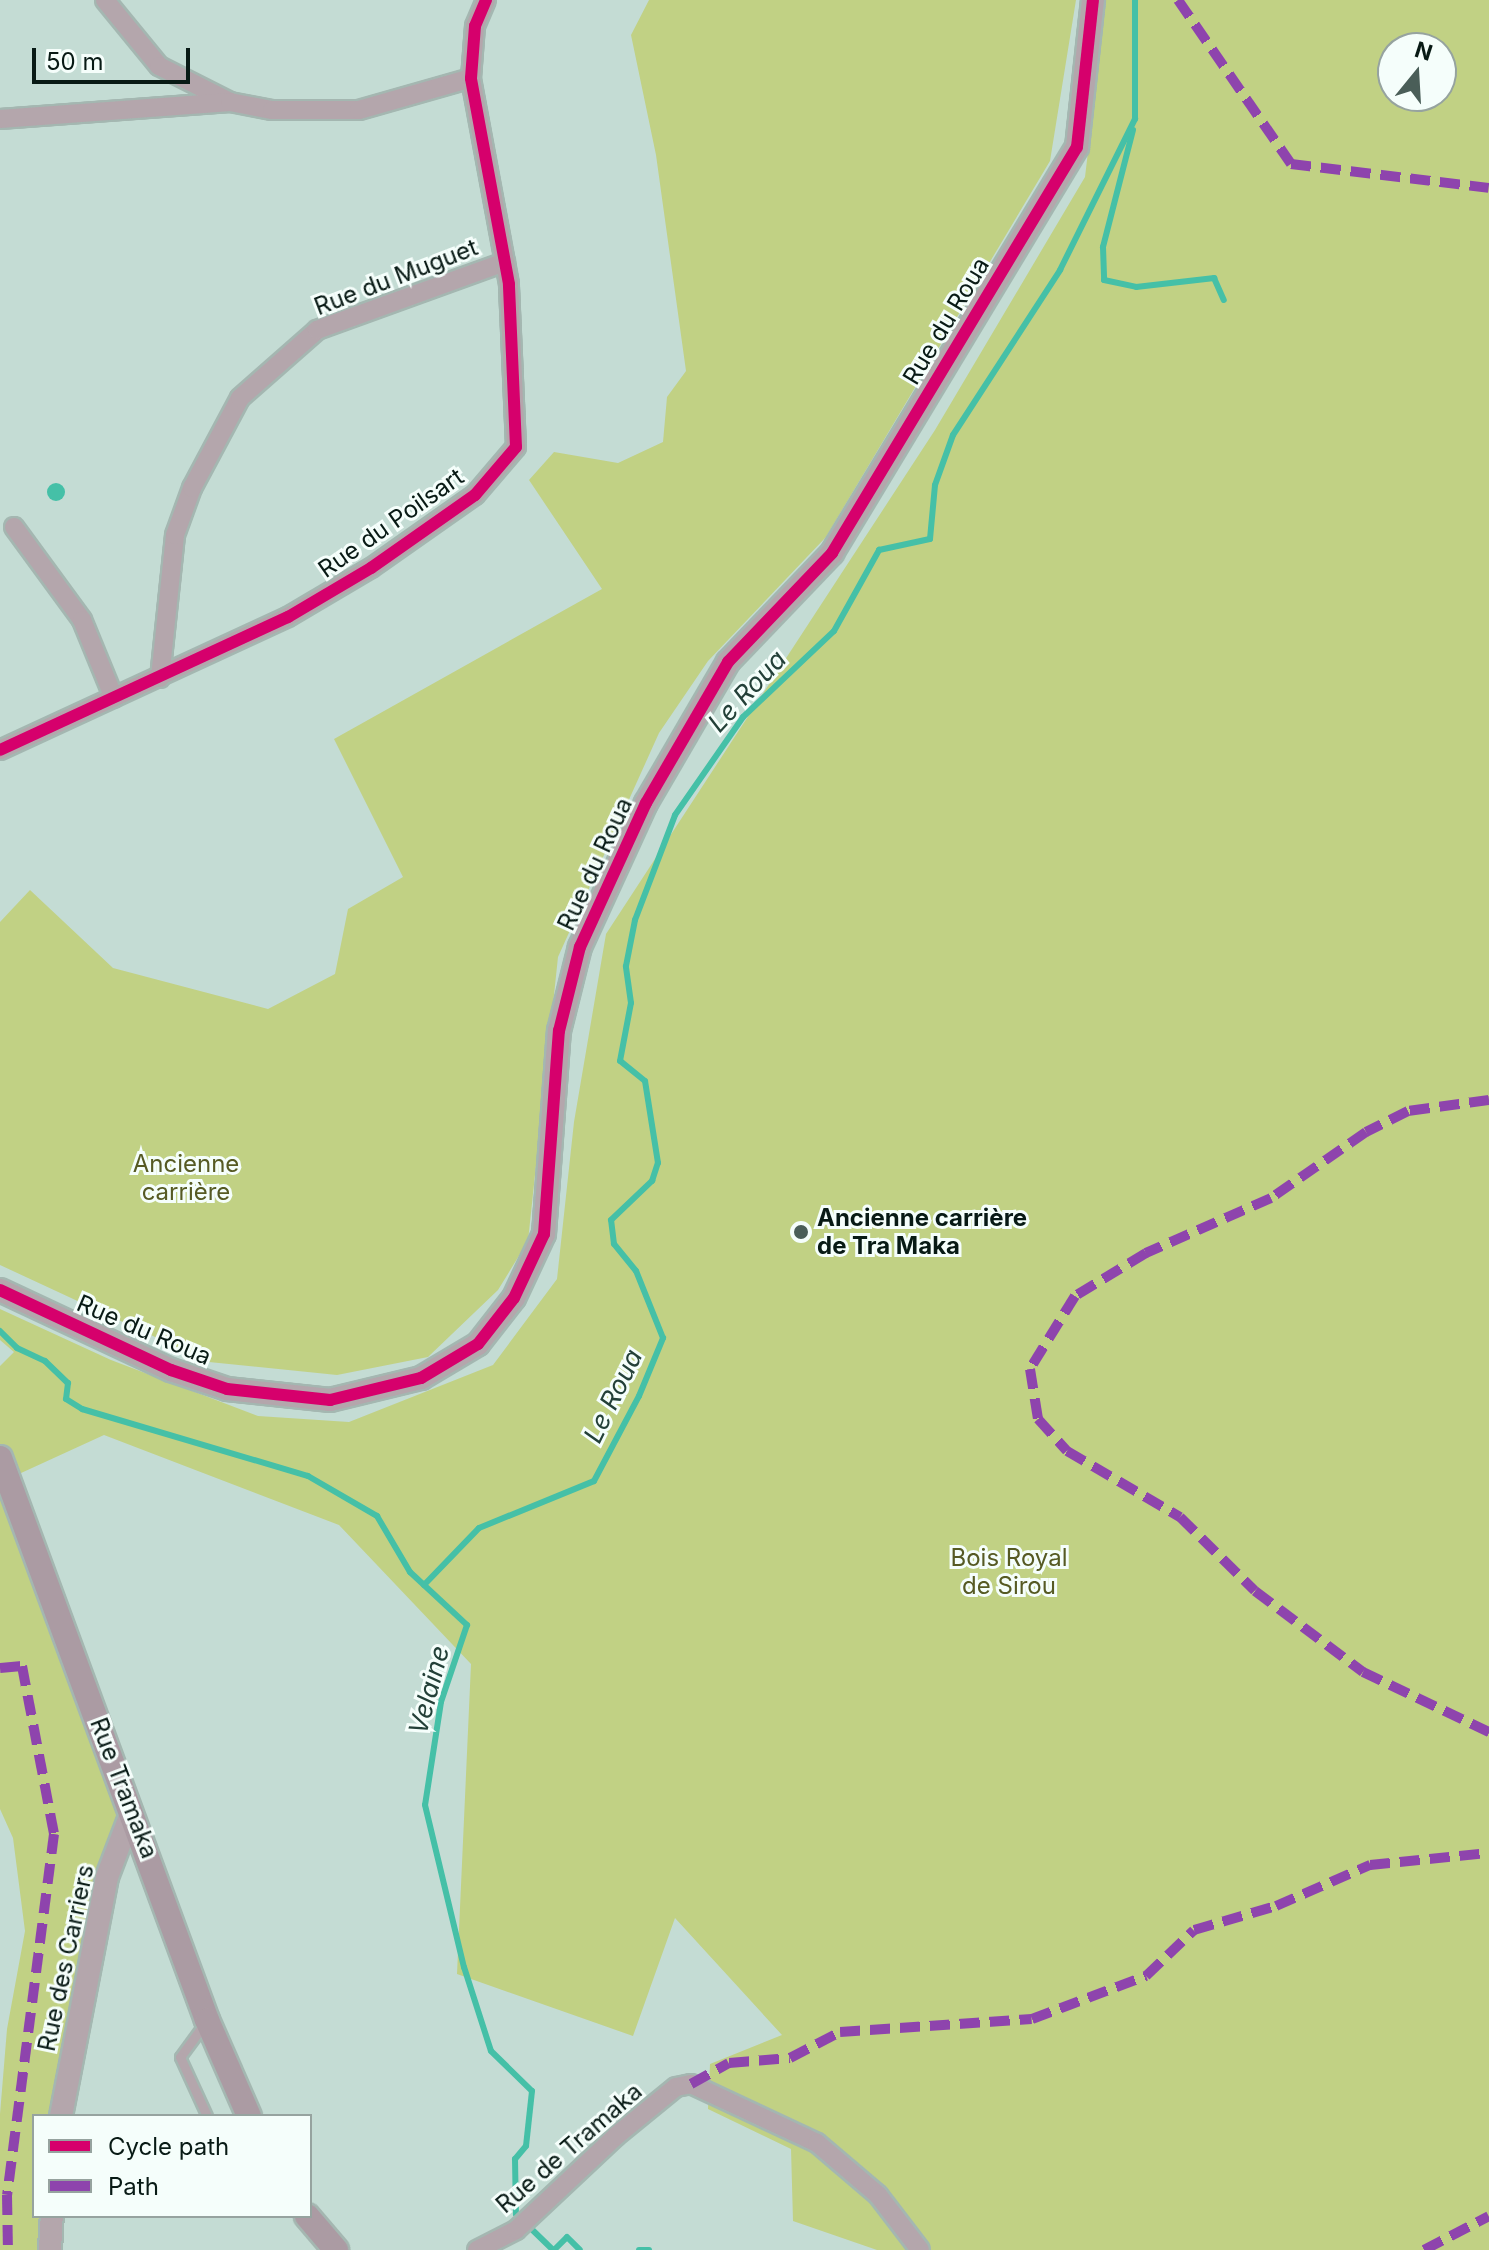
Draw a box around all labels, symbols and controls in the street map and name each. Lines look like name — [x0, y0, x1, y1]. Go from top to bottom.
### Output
scale bar — [36, 32, 194, 82]
north arrow — [1377, 32, 1457, 112]
text: N — [1412, 36, 1436, 66]
text: 50 m — [46, 47, 104, 76]
street label: Rue du Muguet — [310, 233, 482, 321]
street label: Rue du Roua — [897, 252, 995, 390]
street label: Rue du Poilsart — [313, 462, 469, 584]
water label: Le Roua — [701, 644, 793, 738]
street label: Rue du Roua — [552, 793, 638, 935]
park label: Ancienne carrière — [133, 1150, 239, 1206]
place label: Ancienne carrière de Tra Maka — [817, 1204, 1027, 1260]
marker: Ancienne carrière de Tra Maka — [792, 1223, 810, 1241]
street label: Rue du Roua — [72, 1289, 216, 1371]
water label: Le Roua — [577, 1344, 649, 1448]
park label: Bois Royal de Sirou — [950, 1544, 1068, 1600]
water label: Velaine — [402, 1642, 456, 1738]
street label: Rue Tramaka — [84, 1714, 164, 1862]
street label: Rue des Carriers — [32, 1862, 100, 2054]
street label: Rue de Tramaka — [490, 2077, 648, 2219]
legend — [32, 2114, 312, 2218]
text: Cycle path — [108, 2132, 229, 2161]
text: Path — [108, 2172, 159, 2201]

